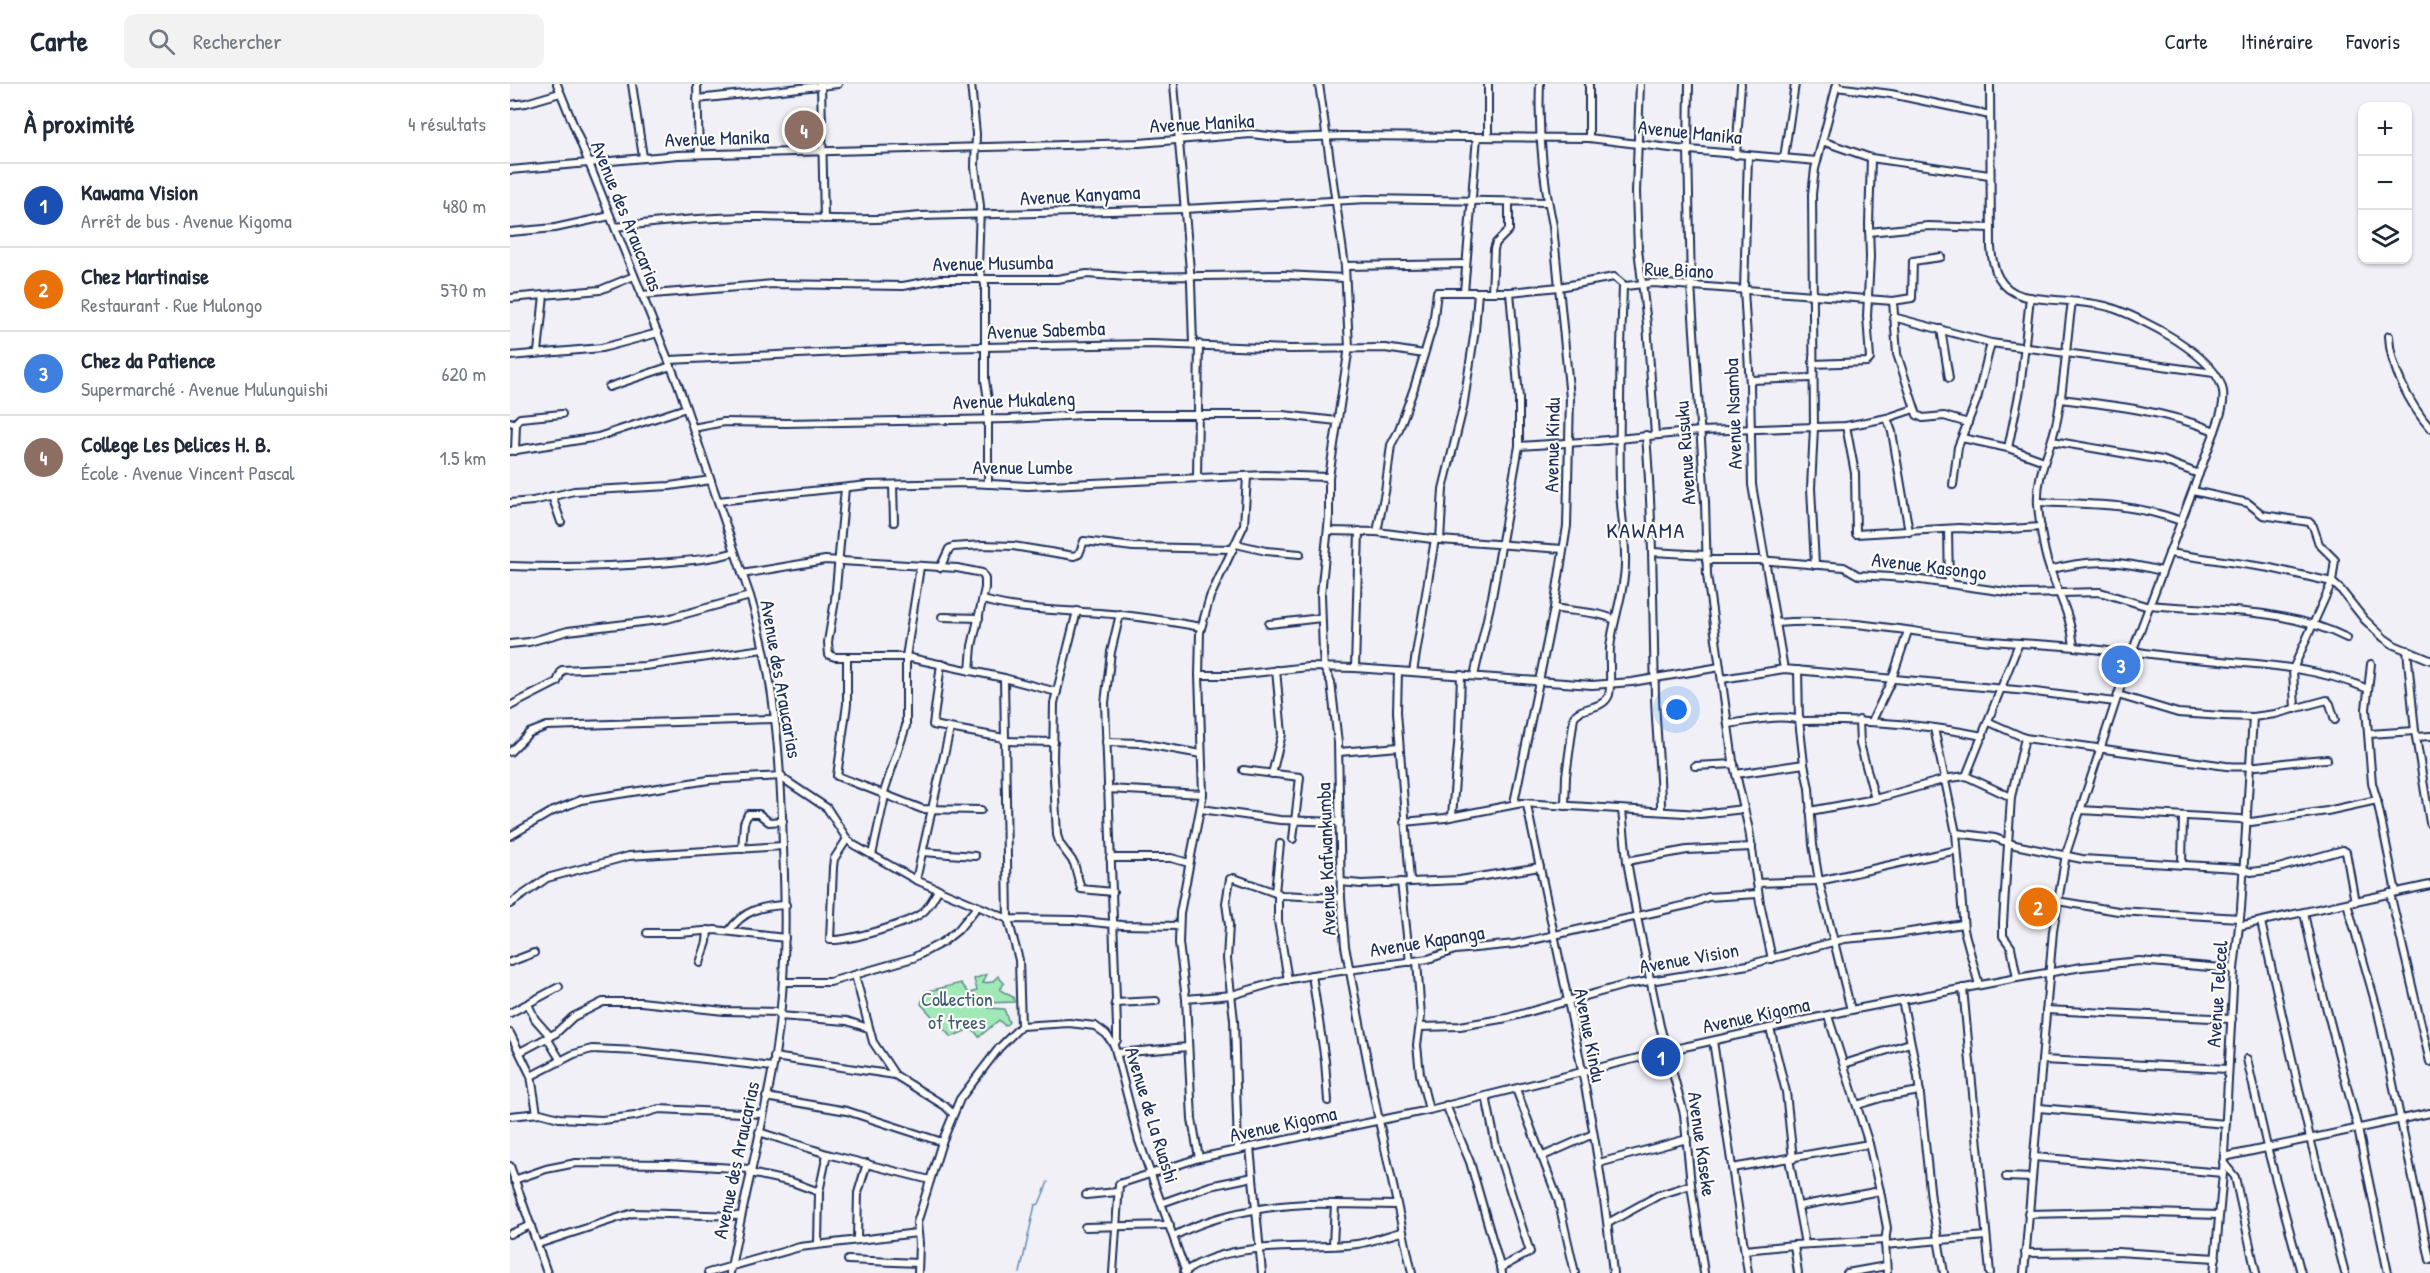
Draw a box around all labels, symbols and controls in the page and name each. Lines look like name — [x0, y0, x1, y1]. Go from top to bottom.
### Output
search box — [124, 14, 544, 68]
text: Carte — [30, 22, 88, 60]
icon: search — [145, 25, 178, 58]
text: Rechercher — [193, 26, 282, 56]
text: Carte — [2165, 27, 2208, 56]
text: Itinéraire — [2241, 27, 2313, 56]
text: Favoris — [2346, 27, 2400, 56]
map controls — [2358, 102, 2412, 264]
button: + — [2358, 102, 2412, 156]
text: À proximité — [24, 106, 135, 141]
street label: Avenue Manika — [1149, 106, 1255, 139]
pin: 4 — [784, 108, 824, 152]
text: 4 résultats — [408, 110, 486, 137]
street label: Avenue Manika — [1637, 113, 1744, 150]
street label: Avenue Manika — [664, 122, 770, 153]
street label: Avenue des Araucarias — [585, 137, 670, 295]
button: − — [2358, 156, 2412, 210]
text: Kawama Vision — [81, 177, 198, 207]
street label: Avenue Kanyama — [1019, 178, 1141, 211]
text: 1 — [40, 192, 47, 219]
text: 480 m — [443, 192, 486, 219]
text: Arrêt de bus · Avenue Kigoma — [81, 207, 292, 234]
button: layers — [2358, 210, 2412, 264]
street label: Avenue Musumba — [932, 248, 1054, 277]
street label: Rue Biano — [1644, 255, 1714, 284]
text: Chez Martinaise — [81, 261, 209, 291]
text: 2 — [39, 276, 48, 303]
text: 570 m — [440, 276, 486, 303]
text: Restaurant · Rue Mulongo — [81, 291, 262, 318]
street label: Avenue Sabemba — [986, 314, 1106, 345]
text: Chez da Patience — [81, 345, 216, 375]
street label: Avenue Nsamba — [1717, 358, 1748, 470]
text: 3 — [39, 360, 48, 387]
text: 620 m — [442, 360, 486, 387]
text: Supermarché · Avenue Mulunguishi — [81, 375, 328, 402]
street label: Avenue Mukaleng — [952, 384, 1076, 415]
street label: Avenue Kindu — [1537, 397, 1566, 493]
street label: Avenue Rusuku — [1667, 400, 1702, 506]
text: College Les Delices H. B. — [81, 429, 271, 459]
text: 4 — [40, 444, 47, 471]
text: 1.5 km — [440, 444, 486, 471]
street label: Avenue Lumbe — [973, 453, 1073, 480]
text: École · Avenue Vincent Pascal — [81, 459, 295, 486]
district label: KAWAMA — [1606, 515, 1686, 545]
street label: Avenue Kasongo — [1870, 545, 1988, 586]
street label: Avenue des Araucarias — [754, 598, 809, 760]
pin: 3 — [2102, 642, 2140, 688]
your location — [1662, 695, 1691, 724]
street label: Avenue Kafwankumba — [1309, 782, 1342, 936]
pin: 2 — [2018, 884, 2057, 930]
street label: Avenue Kapanga — [1368, 918, 1486, 963]
street label: Avenue Vision — [1637, 936, 1741, 980]
street label: Avenue Telecel — [2199, 939, 2234, 1048]
park label: Collection of trees — [921, 985, 993, 1035]
street label: Avenue Kindu — [1568, 986, 1613, 1084]
street label: Avenue Kigoma — [1700, 990, 1812, 1039]
pin: 1 — [1642, 1034, 1680, 1080]
street label: Avenue de La Ruashi — [1119, 1043, 1186, 1186]
street label: Avenue des Araucarias — [706, 1079, 765, 1241]
street label: Avenue Kaseke — [1682, 1090, 1723, 1198]
street label: Avenue Kigoma — [1227, 1099, 1339, 1148]

